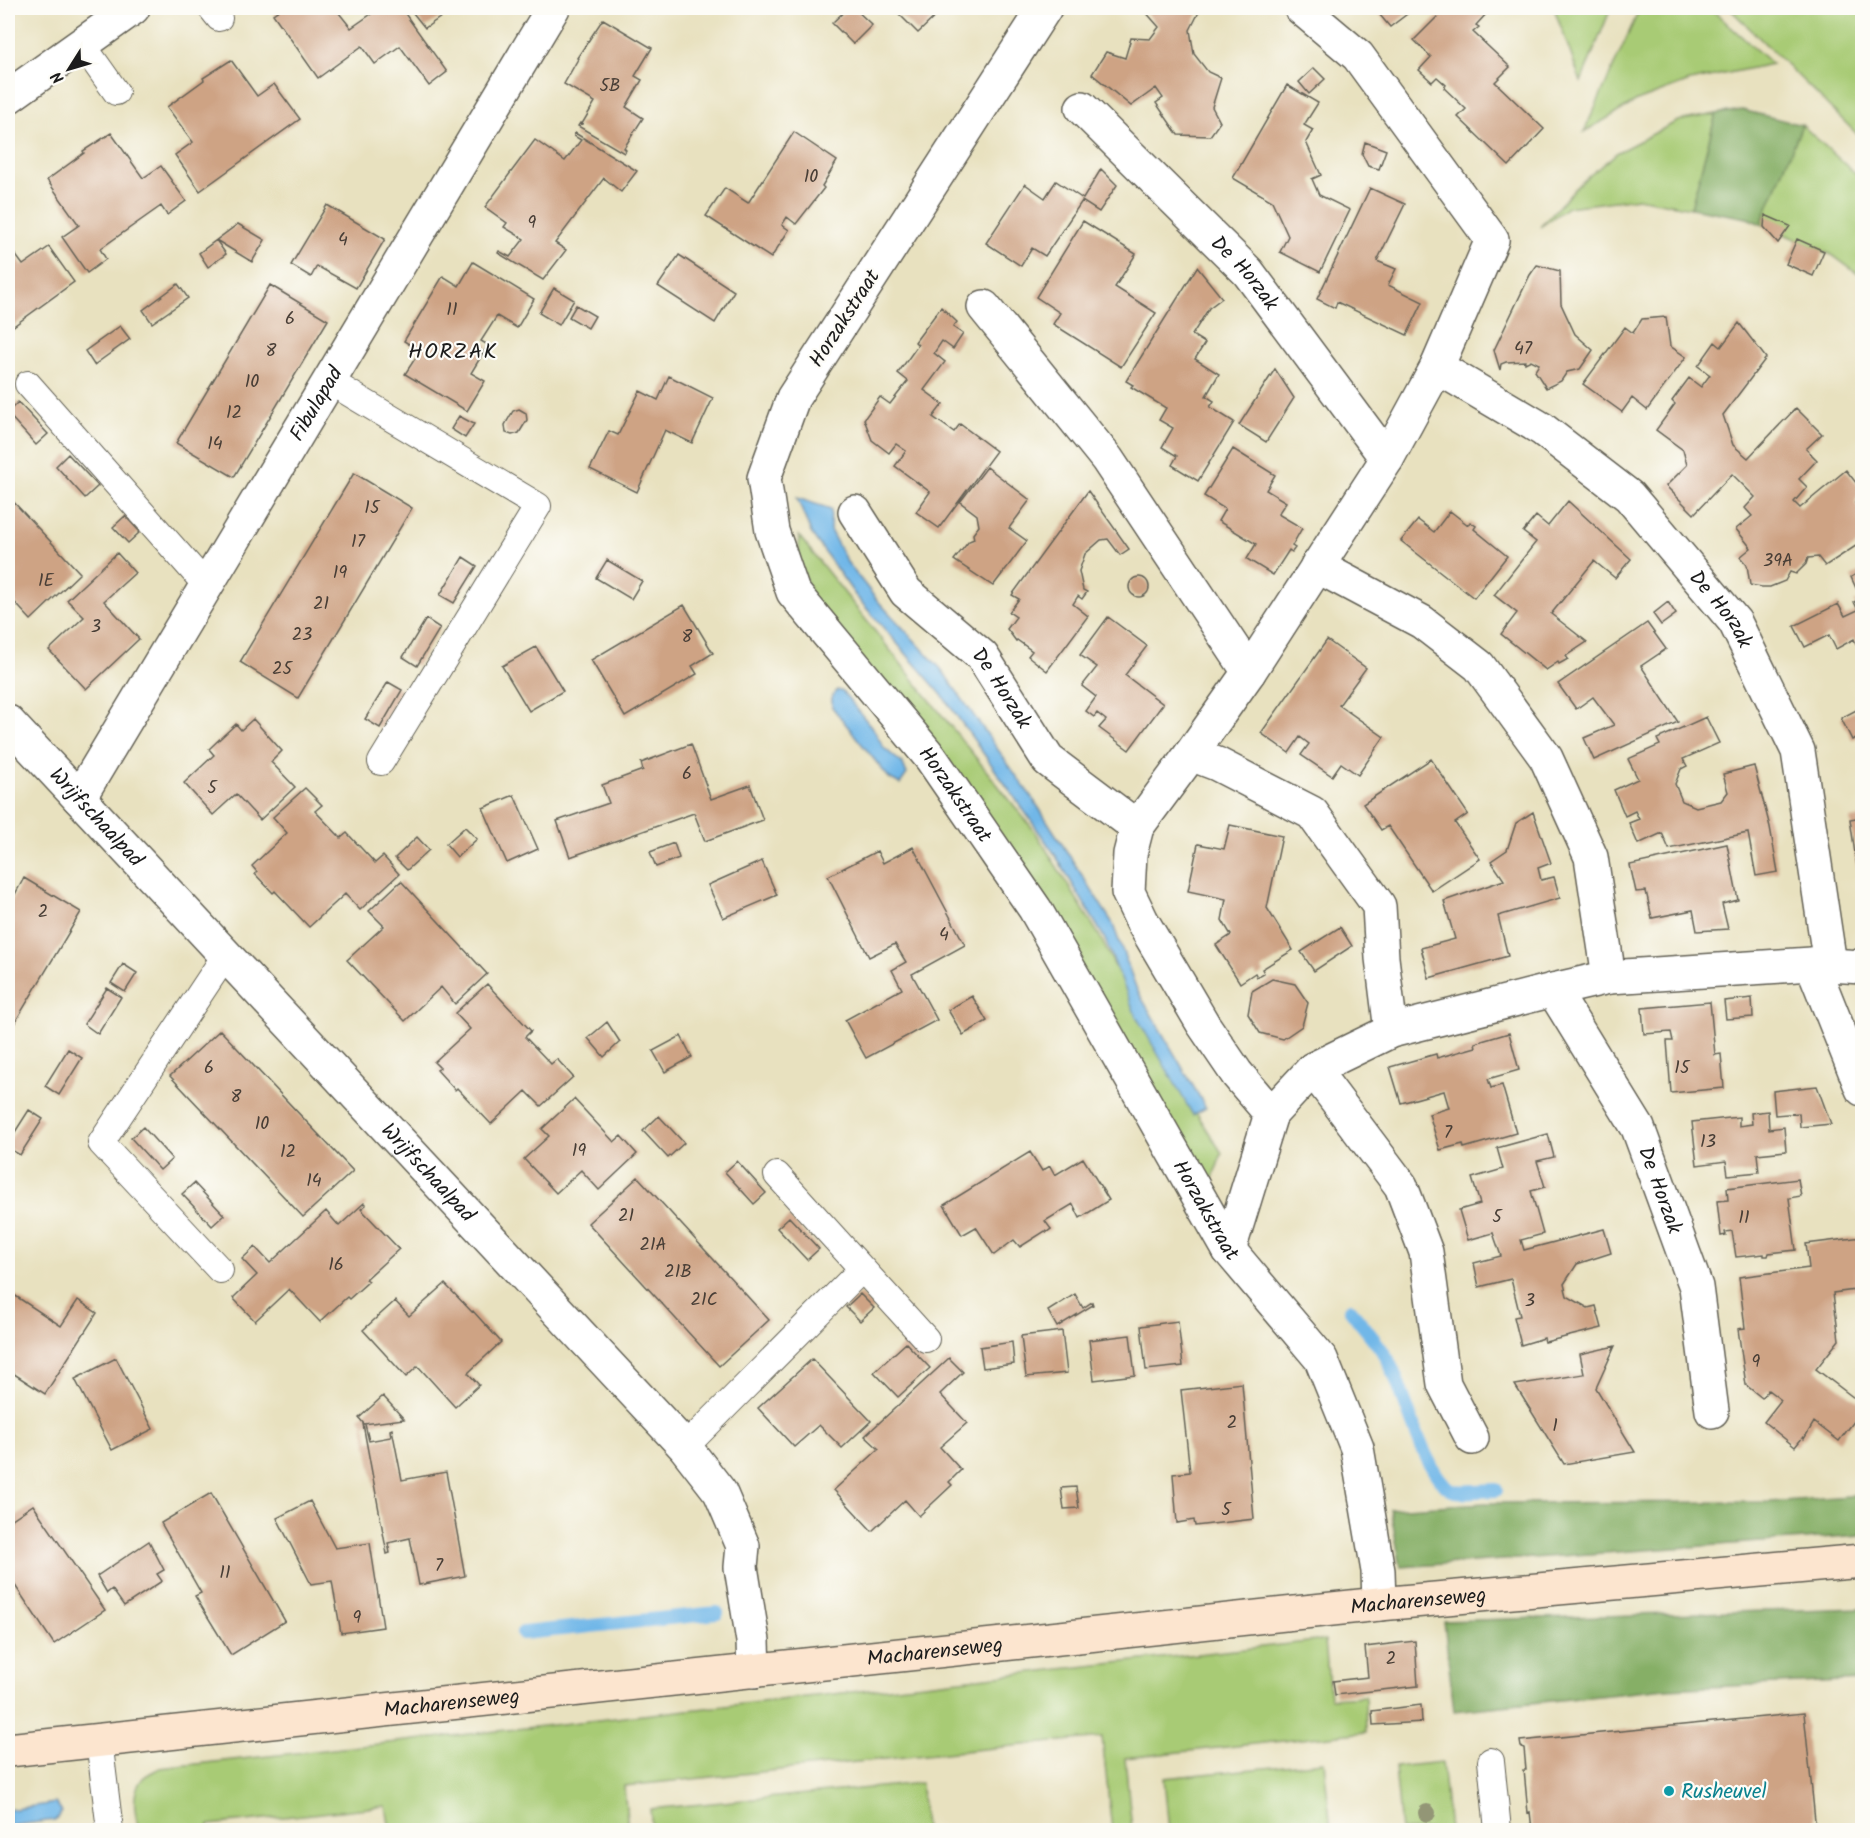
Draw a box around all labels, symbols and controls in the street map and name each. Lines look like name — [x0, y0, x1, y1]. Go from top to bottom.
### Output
north arrow — [39, 39, 99, 99]
text: N — [45, 66, 71, 89]
house number: 5B — [599, 72, 621, 101]
house number: 10 — [804, 163, 818, 192]
house number: 9 — [528, 209, 537, 238]
house number: 4 — [338, 226, 348, 255]
street label: De Horzak — [1202, 228, 1286, 318]
street label: Horzakstraat — [801, 262, 890, 374]
house number: 11 — [446, 296, 458, 325]
house number: 6 — [285, 305, 295, 334]
district label: HORZAK — [408, 335, 498, 370]
house number: 47 — [1514, 335, 1533, 364]
house number: 8 — [266, 337, 277, 366]
street label: Fibulapad — [282, 360, 353, 448]
house number: 10 — [245, 368, 259, 397]
house number: 12 — [226, 399, 242, 428]
house number: 14 — [207, 430, 223, 459]
house number: 15 — [364, 494, 381, 523]
house number: 17 — [351, 528, 366, 557]
house number: 39A — [1763, 547, 1793, 576]
house number: 19 — [333, 559, 347, 588]
street label: De Horzak — [1680, 563, 1760, 654]
house number: 1E — [38, 567, 55, 596]
house number: 21 — [313, 590, 329, 619]
house number: 3 — [91, 613, 101, 642]
house number: 23 — [292, 621, 312, 650]
house number: 8 — [682, 623, 693, 652]
street label: De Horzak — [965, 640, 1039, 736]
house number: 25 — [272, 655, 293, 684]
street label: Horzakstraat — [909, 739, 1000, 851]
house number: 6 — [682, 760, 692, 789]
street label: Wrijfschaalpad — [40, 761, 151, 876]
house number: 5 — [207, 774, 218, 803]
house number: 2 — [38, 898, 48, 927]
house number: 4 — [939, 921, 949, 950]
house number: 6 — [204, 1054, 214, 1083]
house number: 15 — [1674, 1054, 1691, 1083]
house number: 8 — [231, 1083, 242, 1112]
house number: 10 — [255, 1110, 269, 1139]
street label: Wrijfschaalpad — [372, 1116, 483, 1231]
house number: 7 — [1444, 1119, 1453, 1148]
house number: 13 — [1700, 1128, 1716, 1157]
house number: 19 — [572, 1137, 586, 1166]
house number: 12 — [280, 1138, 296, 1167]
street label: De Horzak — [1628, 1142, 1690, 1239]
street label: Horzakstraat — [1163, 1154, 1247, 1270]
house number: 14 — [306, 1167, 322, 1196]
house number: 21 — [618, 1202, 634, 1231]
house number: 5 — [1492, 1203, 1503, 1232]
house number: 11 — [1738, 1204, 1750, 1233]
house number: 21A — [639, 1231, 667, 1260]
house number: 16 — [328, 1251, 344, 1280]
house number: 21B — [664, 1258, 692, 1287]
house number: 21C — [691, 1286, 717, 1315]
house number: 3 — [1525, 1287, 1535, 1316]
house number: 9 — [1752, 1348, 1761, 1377]
house number: 2 — [1227, 1409, 1237, 1438]
house number: 1 — [1552, 1412, 1558, 1441]
house number: 5 — [1221, 1496, 1232, 1525]
house number: 7 — [435, 1552, 444, 1581]
house number: 11 — [219, 1559, 231, 1588]
street label: Macharenseweg — [1349, 1580, 1488, 1625]
house number: 9 — [353, 1604, 362, 1633]
street label: Macharenseweg — [865, 1629, 1005, 1676]
house number: 2 — [1386, 1645, 1396, 1674]
street label: Macharenseweg — [382, 1681, 521, 1728]
place label: Rusheuvel — [1681, 1776, 1767, 1809]
marker: Rusheuvel — [1662, 1784, 1676, 1798]

